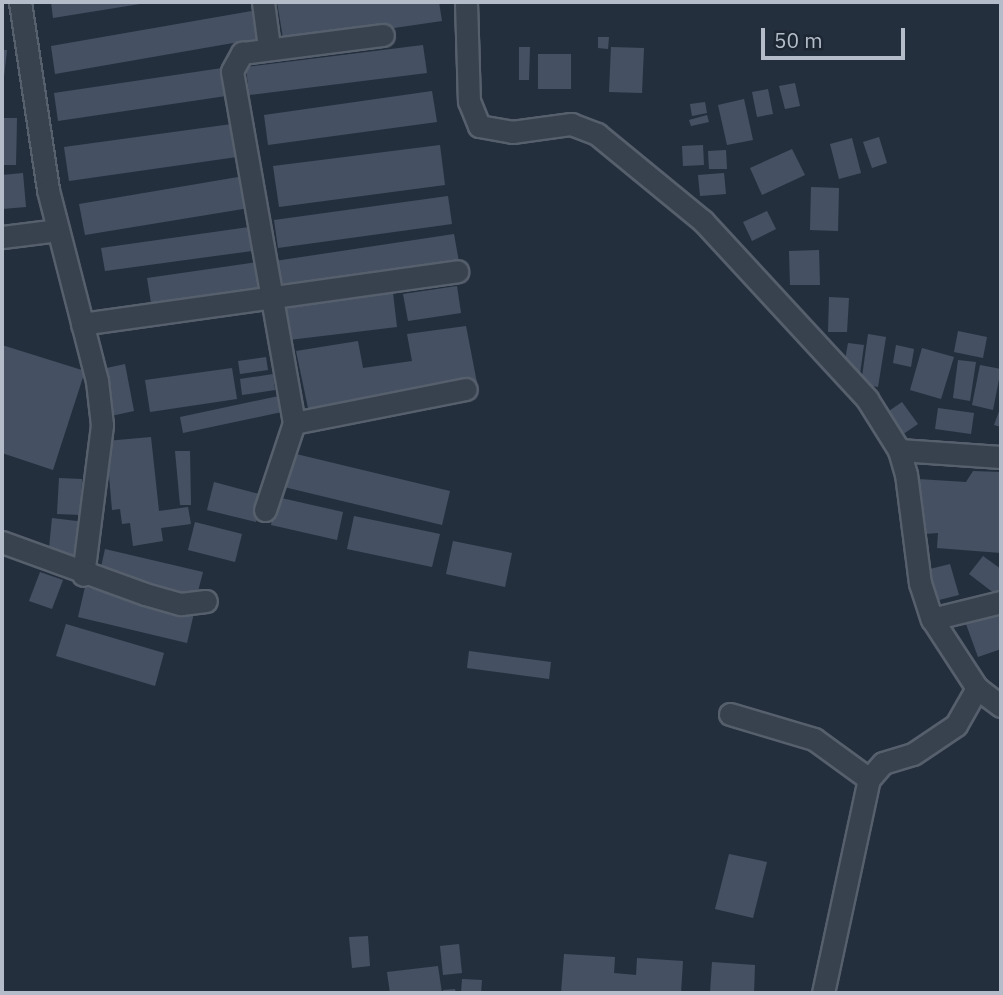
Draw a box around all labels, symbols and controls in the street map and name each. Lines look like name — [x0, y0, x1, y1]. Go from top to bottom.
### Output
scale bar — [765, 14, 908, 58]
text: 50 m — [774, 26, 823, 54]

